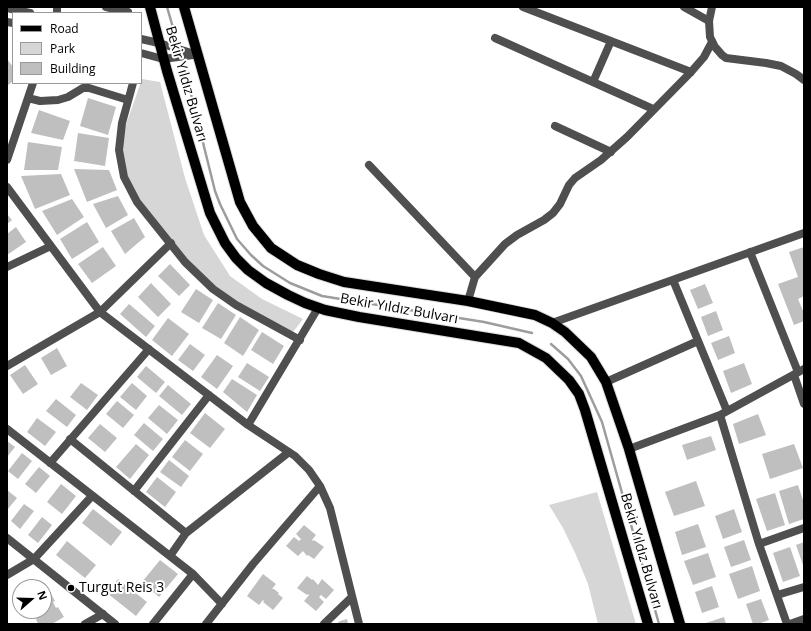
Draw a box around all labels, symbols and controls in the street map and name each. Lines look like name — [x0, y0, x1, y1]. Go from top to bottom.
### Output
legend — [12, 12, 142, 84]
text: Road — [50, 20, 79, 37]
street label: Bekir Yıldız Bulvarı — [161, 24, 211, 144]
text: Park — [50, 40, 75, 57]
text: Building — [50, 60, 95, 77]
street label: Bekir Yıldız Bulvarı — [339, 290, 459, 328]
street label: Bekir Yıldız Bulvarı — [616, 491, 666, 611]
north arrow — [12, 579, 52, 619]
place label: Turgut Reis 3 — [79, 580, 164, 596]
marker: Turgut Reis 3 — [66, 583, 76, 593]
text: N — [34, 588, 51, 602]

